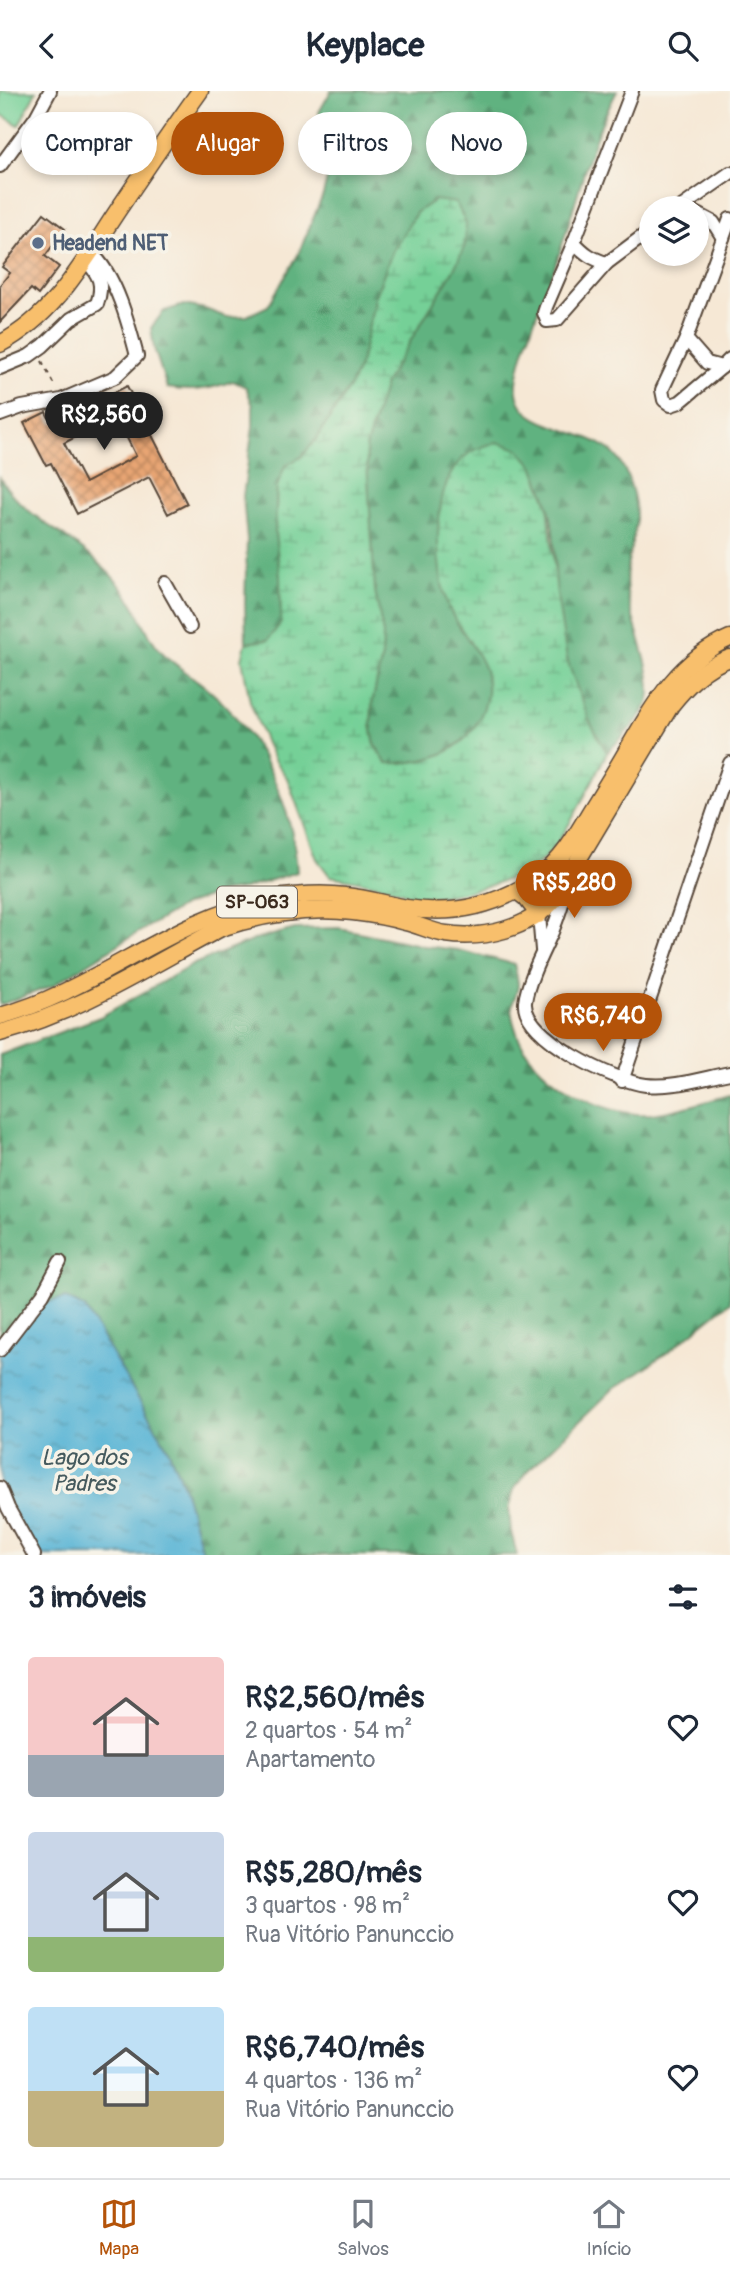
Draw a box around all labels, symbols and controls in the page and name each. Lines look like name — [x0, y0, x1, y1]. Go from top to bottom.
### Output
text: Keyplace — [306, 26, 424, 66]
icon: back — [28, 27, 66, 65]
icon: search — [664, 27, 702, 65]
chip: Comprar — [21, 112, 157, 175]
chip: Alugar — [171, 112, 284, 175]
chip: Filtros — [298, 112, 412, 175]
chip: Novo — [426, 112, 527, 175]
map controls — [639, 196, 709, 266]
button: layers — [639, 196, 709, 266]
place label: Headend NET — [52, 230, 169, 257]
marker: Headend NET — [30, 235, 46, 251]
pin: R$2,560 — [39, 393, 169, 452]
text: R$2,560 — [61, 400, 147, 429]
pin: R$5,280 — [509, 861, 639, 920]
text: R$5,280 — [532, 868, 616, 897]
road number: SP-063 — [217, 887, 297, 917]
pin: R$6,740 — [538, 993, 668, 1053]
text: R$6,740 — [560, 1001, 646, 1030]
water label: Lago dos Padres — [41, 1443, 130, 1498]
icon: filters — [664, 1578, 702, 1616]
text: 3 imóveis — [28, 1579, 146, 1616]
text: R$2,560/mês — [245, 1679, 424, 1716]
icon: home — [84, 1685, 168, 1769]
icon: heart — [664, 1708, 702, 1746]
text: 2 quartos · 54 m² — [245, 1716, 413, 1745]
text: Apartamento — [245, 1745, 375, 1774]
text: R$5,280/mês — [245, 1854, 422, 1891]
icon: home — [84, 1860, 168, 1944]
icon: heart — [664, 1883, 702, 1921]
text: 3 quartos · 98 m² — [245, 1891, 410, 1920]
text: Rua Vitório Panunccio — [245, 1920, 454, 1949]
text: R$6,740/mês — [245, 2029, 424, 2066]
icon: home — [84, 2035, 168, 2119]
icon: heart — [664, 2058, 702, 2096]
text: 4 quartos · 136 m² — [245, 2066, 422, 2095]
text: Rua Vitório Panunccio — [245, 2095, 454, 2124]
tab: Mapa — [99, 2195, 139, 2261]
tab: Salvos — [337, 2195, 389, 2261]
tab: Início — [586, 2195, 631, 2261]

